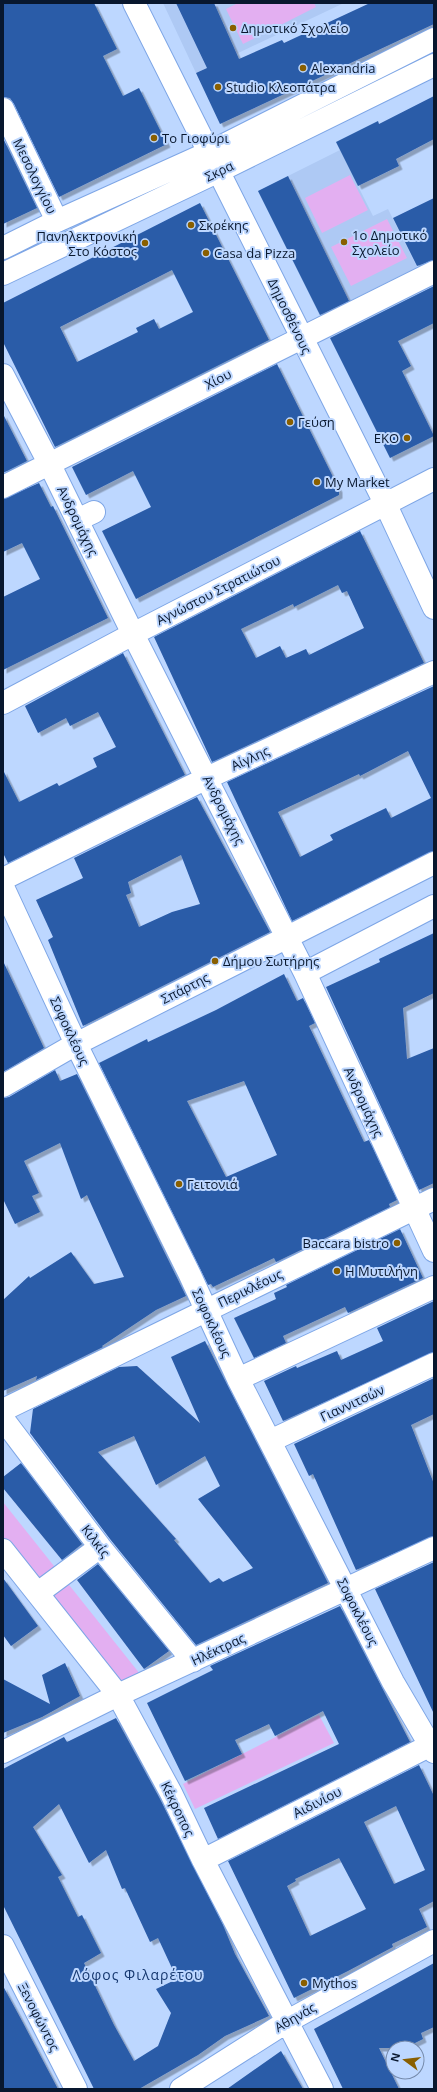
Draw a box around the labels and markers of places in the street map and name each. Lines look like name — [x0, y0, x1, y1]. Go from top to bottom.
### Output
place label: Δημοτικό Σχολείο — [241, 19, 349, 37]
marker: Δημοτικό Σχολείο — [228, 23, 238, 33]
place label: Alexandria — [311, 59, 376, 77]
marker: Alexandria — [298, 63, 308, 73]
place label: Studio Κλεοπάτρα — [226, 78, 335, 96]
marker: Studio Κλεοπάτρα — [213, 82, 223, 92]
place label: Το Γιοφύρι — [162, 129, 229, 147]
marker: Το Γιοφύρι — [149, 133, 159, 143]
place label: Σκρέκης — [199, 216, 248, 234]
marker: Σκρέκης — [186, 220, 196, 230]
place label: 1o Δημοτικό Σχολείο — [352, 226, 427, 259]
place label: Πανηλεκτρονική Στο Κόστος — [37, 227, 137, 260]
marker: 1o Δημοτικό Σχολείο — [339, 237, 349, 247]
marker: Πανηλεκτρονική Στο Κόστος — [140, 238, 150, 248]
place label: Casa da Pizza — [214, 244, 295, 262]
marker: Casa da Pizza — [201, 248, 211, 258]
place label: Γεύση — [298, 413, 335, 431]
marker: Γεύση — [285, 417, 295, 427]
place label: EKO — [374, 429, 399, 447]
marker: EKO — [402, 433, 412, 443]
place label: My Market — [325, 473, 390, 491]
marker: My Market — [312, 477, 322, 487]
place label: Δήμου Σωτήρης — [223, 952, 319, 970]
marker: Δήμου Σωτήρης — [210, 956, 220, 966]
place label: Γειτονιά — [187, 1175, 238, 1193]
marker: Γειτονιά — [174, 1179, 184, 1189]
place label: Baccara bistro — [303, 1234, 389, 1252]
marker: Baccara bistro — [392, 1238, 402, 1248]
place label: Η Μυτιλήνη — [345, 1262, 418, 1280]
marker: Η Μυτιλήνη — [332, 1266, 342, 1276]
place label: Mythos — [312, 1974, 357, 1992]
marker: Mythos — [299, 1978, 309, 1988]

